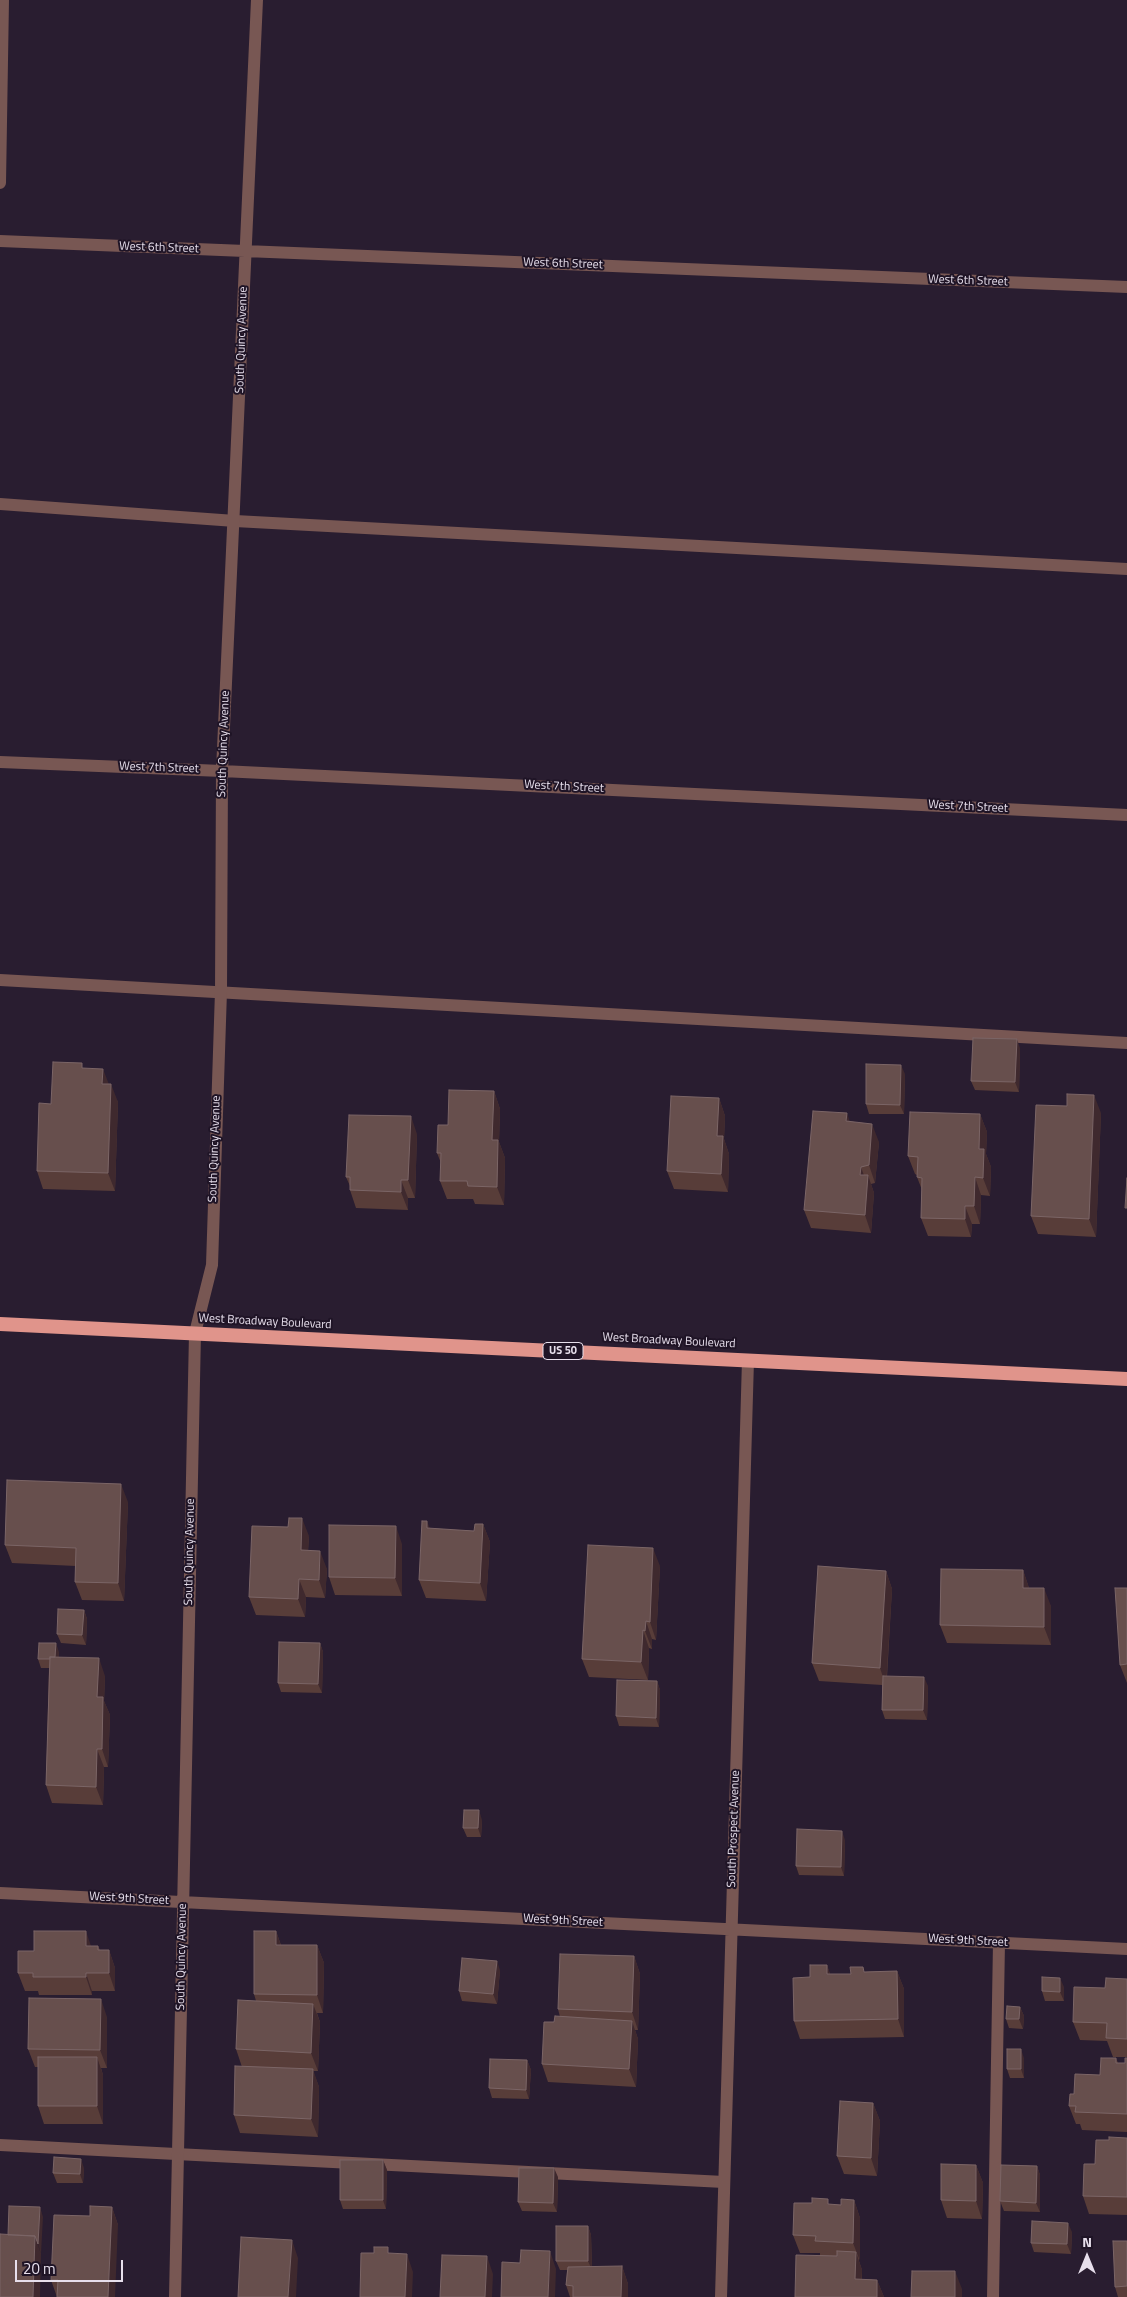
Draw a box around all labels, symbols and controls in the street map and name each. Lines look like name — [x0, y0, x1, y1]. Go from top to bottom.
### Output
street label: West 6th Street — [119, 239, 199, 257]
street label: West 6th Street — [523, 255, 603, 273]
street label: West 6th Street — [928, 272, 1008, 290]
street label: South Quincy Avenue — [233, 286, 251, 394]
street label: South Quincy Avenue — [215, 690, 233, 798]
street label: West 7th Street — [119, 759, 199, 777]
street label: West 7th Street — [524, 778, 604, 796]
street label: West 7th Street — [928, 798, 1008, 816]
street label: South Quincy Avenue — [206, 1095, 224, 1203]
street label: West Broadway Boulevard — [198, 1311, 332, 1333]
street label: West Broadway Boulevard — [602, 1330, 736, 1352]
road number: US 50 — [543, 1342, 583, 1360]
street label: South Quincy Avenue — [182, 1498, 198, 1606]
street label: South Prospect Avenue — [725, 1770, 743, 1888]
street label: West 9th Street — [89, 1890, 169, 1908]
street label: South Quincy Avenue — [174, 1903, 190, 2011]
street label: West 9th Street — [523, 1912, 603, 1930]
street label: West 9th Street — [928, 1932, 1008, 1950]
text: N — [1082, 2231, 1092, 2252]
north arrow — [1062, 2232, 1112, 2282]
scale bar — [18, 2250, 125, 2282]
text: 20 m — [23, 2257, 56, 2280]

